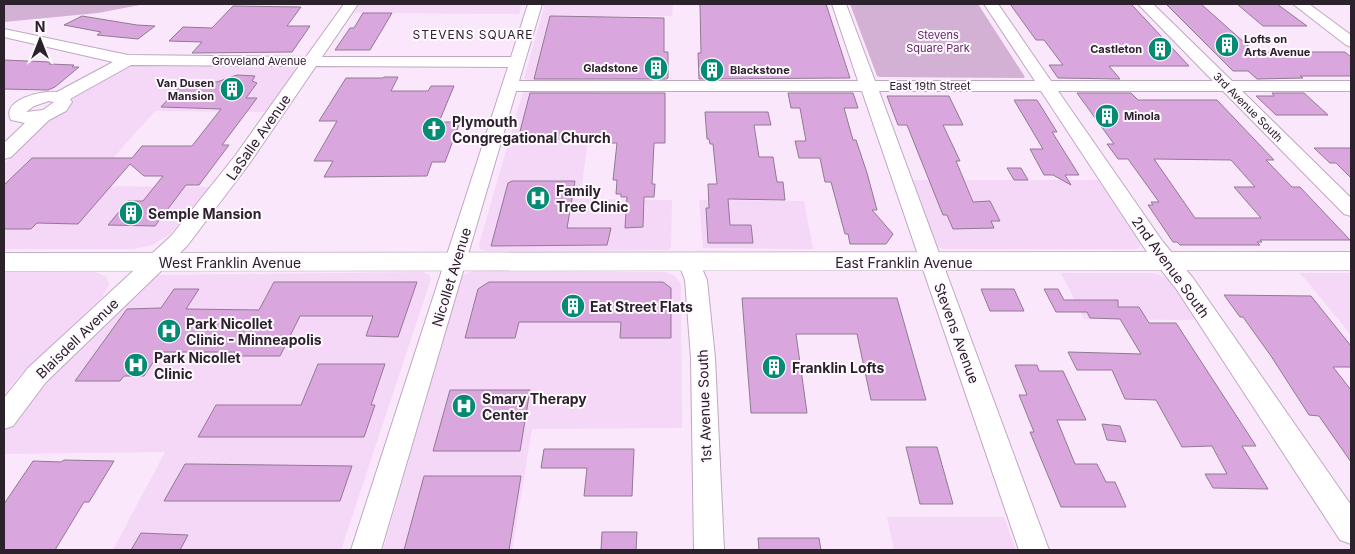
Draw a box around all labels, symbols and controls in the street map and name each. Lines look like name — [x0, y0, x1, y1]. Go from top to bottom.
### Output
north arrow — [15, 15, 65, 65]
text: N — [35, 18, 45, 35]
district label: STEVENS SQUARE — [412, 27, 534, 42]
park label: Stevens Square Park — [906, 28, 970, 55]
building icon: Lofts on Arts Avenue — [1214, 32, 1240, 58]
place label: Lofts on Arts Avenue — [1244, 32, 1311, 59]
building icon: Castleton — [1147, 36, 1173, 62]
place label: Castleton — [1090, 42, 1142, 56]
street label: Groveland Avenue — [212, 54, 306, 68]
building icon: Gladstone — [643, 55, 669, 81]
building icon: Blackstone — [699, 57, 725, 83]
place label: Gladstone — [583, 61, 638, 75]
place label: Blackstone — [730, 63, 790, 77]
street label: 3rd Avenue South — [1210, 69, 1286, 145]
place label: Van Dusen Mansion — [156, 76, 214, 103]
building icon: Van Dusen Mansion — [219, 76, 245, 102]
street label: East 19th Street — [890, 79, 971, 93]
street label: LaSalle Avenue — [222, 91, 294, 183]
building icon: Minola — [1094, 103, 1120, 129]
place label: Minola — [1124, 109, 1160, 123]
place label: Plymouth Congregational Church — [452, 113, 611, 146]
church icon: Plymouth Congregational Church — [421, 116, 447, 142]
place label: Family Tree Clinic — [556, 182, 629, 215]
hospital icon: Family Tree Clinic — [525, 185, 551, 211]
building icon: Semple Mansion — [118, 200, 144, 226]
place label: Semple Mansion — [148, 205, 261, 222]
street label: 2nd Avenue South — [1129, 213, 1213, 321]
street label: Nicollet Avenue — [428, 225, 474, 329]
street label: West Franklin Avenue — [159, 254, 301, 271]
street label: East Franklin Avenue — [835, 254, 973, 271]
street label: Stevens Avenue — [931, 280, 983, 386]
building icon: Eat Street Flats — [560, 293, 586, 319]
street label: Blaisdell Avenue — [32, 294, 122, 382]
place label: Eat Street Flats — [590, 298, 693, 315]
place label: Park Nicollet Clinic - Minneapolis — [186, 315, 322, 348]
hospital icon: Park Nicollet Clinic - Minneapolis — [156, 318, 182, 344]
place label: Park Nicollet Clinic — [154, 349, 241, 382]
street label: 1st Avenue South — [694, 349, 714, 463]
hospital icon: Park Nicollet Clinic — [123, 352, 149, 378]
building icon: Franklin Lofts — [761, 354, 787, 380]
place label: Franklin Lofts — [792, 359, 885, 376]
place label: Smary Therapy Center — [482, 390, 587, 423]
hospital icon: Smary Therapy Center — [451, 393, 477, 419]

